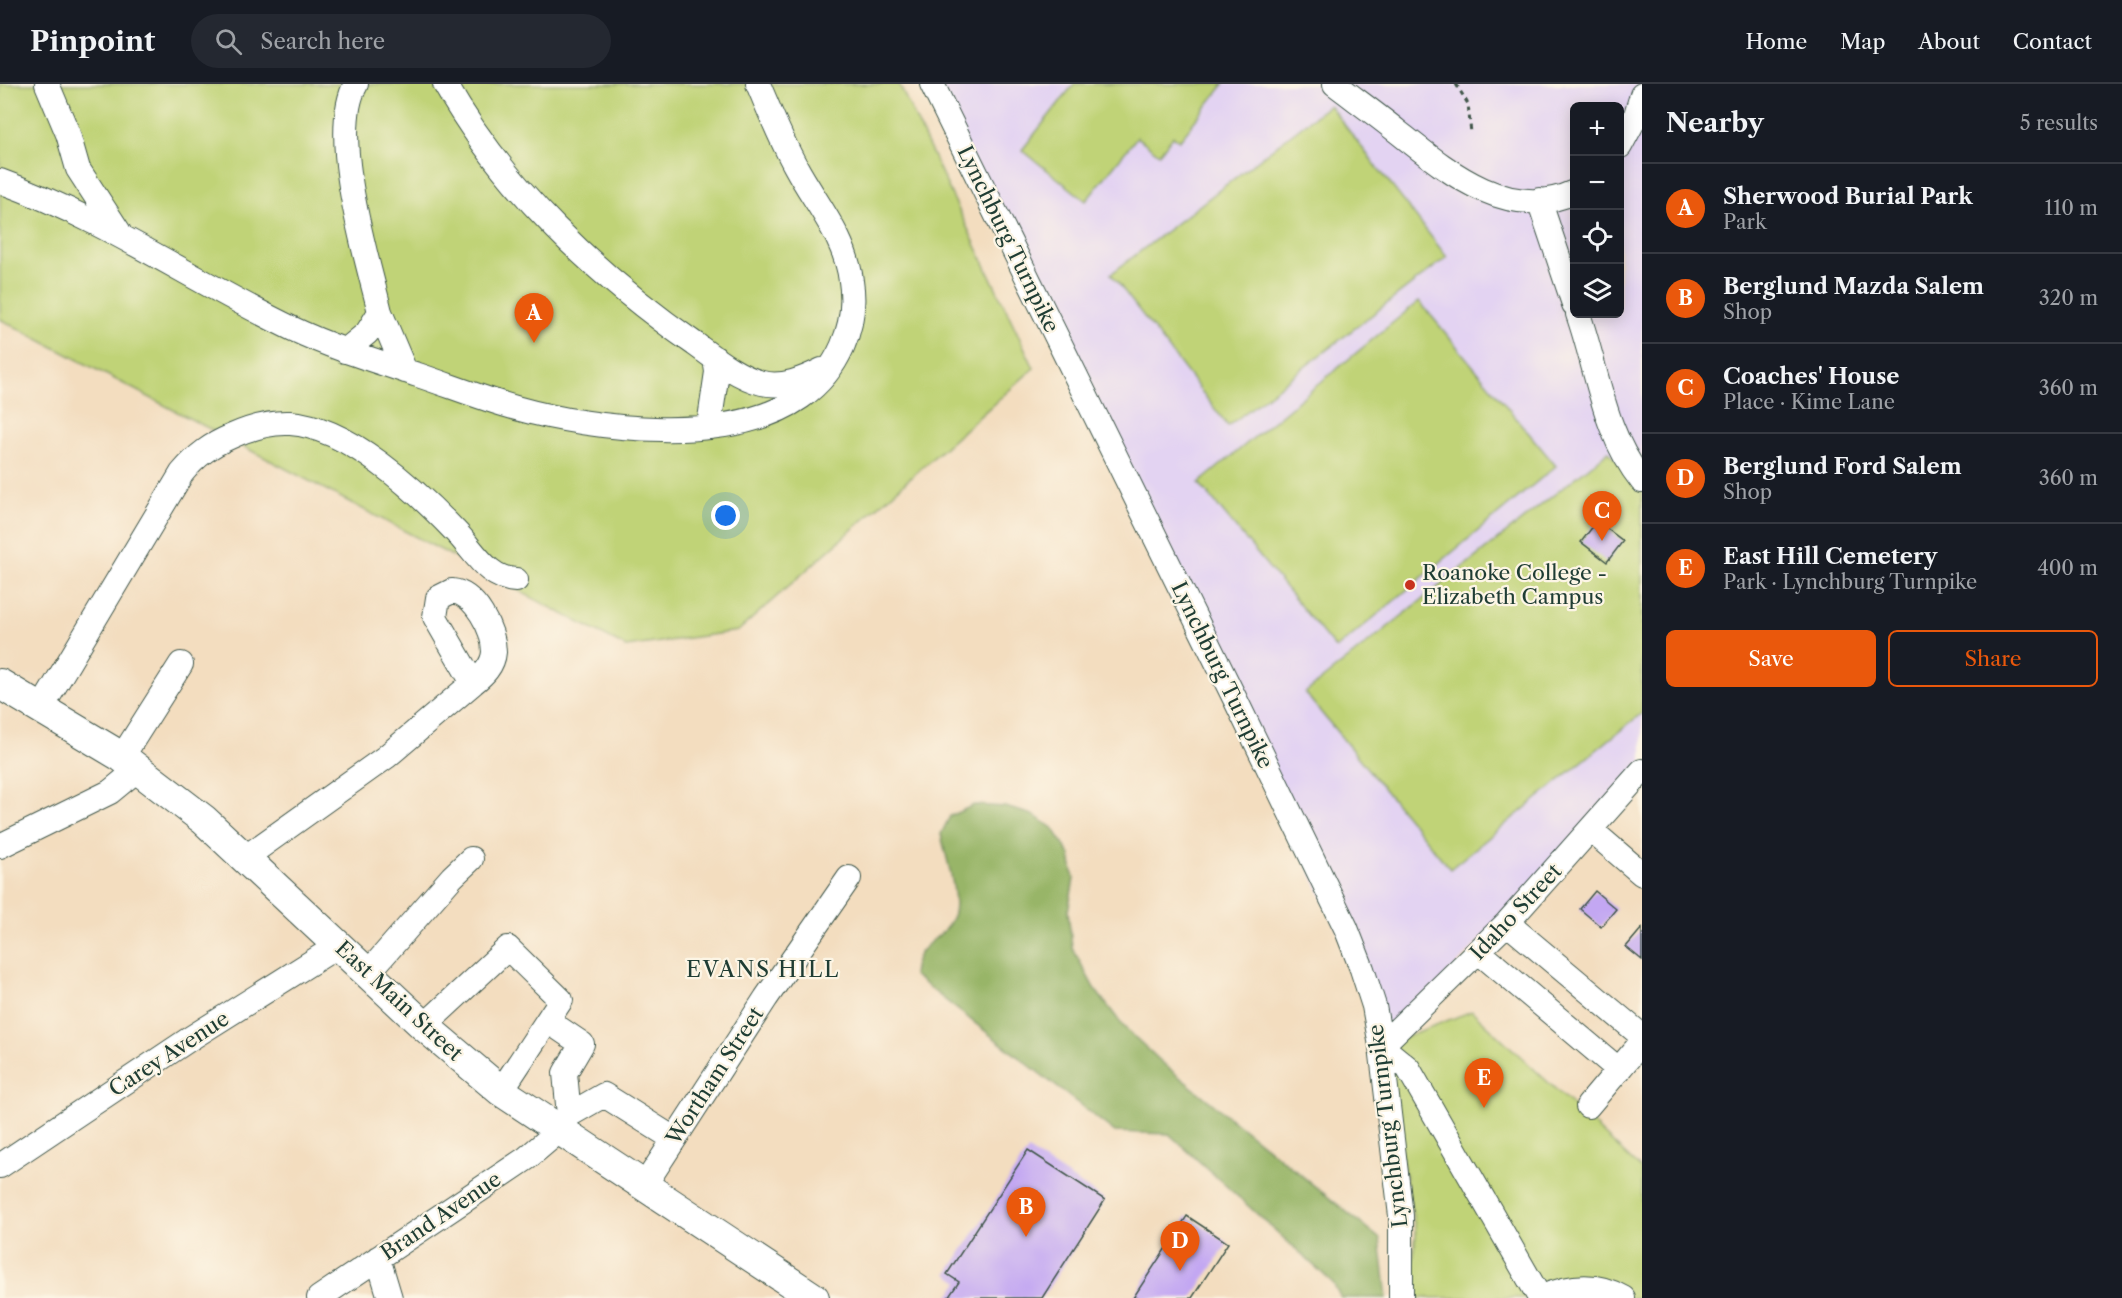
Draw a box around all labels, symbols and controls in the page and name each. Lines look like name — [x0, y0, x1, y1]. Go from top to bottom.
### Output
search box — [191, 14, 611, 68]
text: Pinpoint — [30, 24, 155, 58]
icon: search — [212, 25, 245, 58]
text: Search here — [260, 28, 385, 55]
text: Home — [1746, 29, 1807, 54]
text: Map — [1840, 29, 1885, 54]
text: About — [1918, 29, 1980, 54]
text: Contact — [2013, 29, 2092, 54]
map controls — [1570, 102, 1624, 318]
button: + — [1570, 102, 1624, 156]
text: Nearby — [1666, 107, 1764, 139]
text: 5 results — [2020, 111, 2098, 135]
street label: Lynchburg Turnpike — [952, 141, 1065, 336]
button: − — [1570, 156, 1624, 210]
text: Sherwood Burial Park — [1723, 183, 1973, 210]
text: A — [1678, 196, 1693, 220]
text: 110 m — [2045, 196, 2098, 220]
button: locate — [1570, 210, 1624, 264]
text: Park — [1723, 210, 1766, 234]
button: layers — [1570, 264, 1624, 318]
text: Berglund Mazda Salem — [1723, 273, 1984, 300]
text: B — [1678, 286, 1693, 310]
text: 320 m — [2039, 286, 2098, 310]
pin: A — [514, 294, 554, 343]
text: Shop — [1723, 300, 1772, 324]
text: Coaches' House — [1723, 363, 1899, 390]
text: C — [1677, 376, 1694, 400]
text: 360 m — [2039, 376, 2098, 400]
text: Place · Kime Lane — [1723, 390, 1895, 414]
text: Berglund Ford Salem — [1723, 453, 1962, 480]
text: D — [1677, 466, 1694, 490]
text: 360 m — [2039, 466, 2098, 490]
text: Shop — [1723, 480, 1772, 504]
pin: C — [1582, 492, 1622, 541]
your location — [711, 501, 740, 530]
text: East Hill Cemetery — [1723, 543, 1937, 570]
text: E — [1678, 556, 1693, 580]
text: 400 m — [2037, 556, 2098, 580]
place label: Roanoke College - Elizabeth Campus — [1422, 560, 1607, 609]
text: Park · Lynchburg Turnpike — [1723, 570, 1977, 594]
street label: Lynchburg Turnpike — [1166, 577, 1279, 772]
marker: Roanoke College - Elizabeth Campus — [1403, 578, 1417, 592]
button: Save — [1666, 630, 1876, 687]
button: Share — [1888, 630, 2098, 687]
street label: Idaho Street — [1465, 858, 1567, 965]
street label: East Main Street — [331, 935, 468, 1066]
district label: EVANS HILL — [686, 956, 840, 983]
street label: Wortham Street — [660, 1002, 769, 1150]
street label: Carey Avenue — [104, 1006, 233, 1102]
street label: Lynchburg Turnpike — [1363, 1023, 1412, 1229]
pin: E — [1464, 1058, 1504, 1108]
street label: Brand Avenue — [376, 1166, 506, 1265]
pin: B — [1006, 1188, 1046, 1237]
pin: D — [1160, 1222, 1200, 1271]

